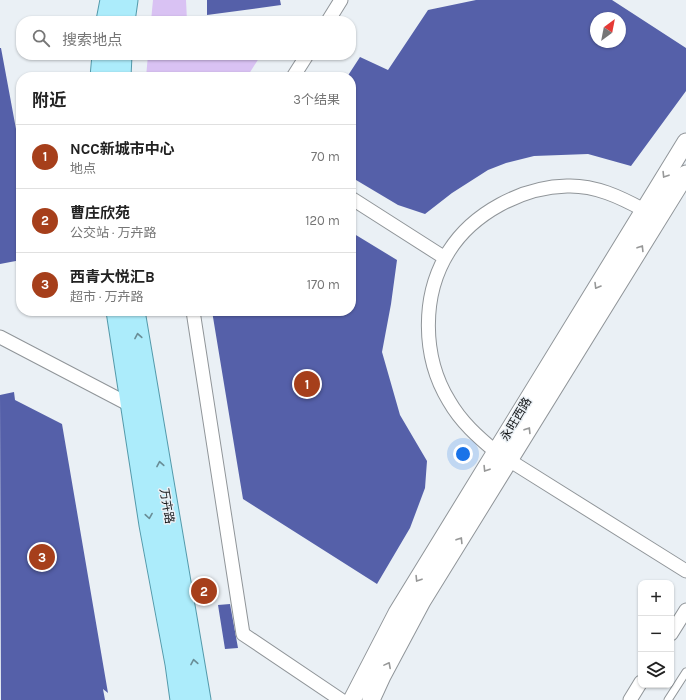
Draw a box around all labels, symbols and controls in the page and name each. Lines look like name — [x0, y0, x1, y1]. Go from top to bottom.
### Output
north arrow — [590, 12, 626, 48]
search box — [16, 16, 356, 60]
icon: search — [30, 27, 52, 49]
text: 搜索地点 — [62, 31, 122, 49]
text: 附近 — [32, 90, 66, 110]
text: 3个结果 — [293, 92, 340, 107]
text: NCC新城市中心 — [70, 140, 175, 158]
text: 1 — [43, 149, 47, 164]
text: 70 m — [311, 149, 340, 164]
text: 地点 — [70, 161, 96, 176]
one-way arrow — [663, 171, 670, 178]
text: 曹庄欣苑 — [70, 204, 130, 222]
text: 2 — [41, 213, 49, 228]
text: 120 m — [305, 213, 340, 228]
text: 公交站 · 万卉路 — [70, 225, 157, 240]
one-way arrow — [636, 245, 643, 252]
text: 西青大悦汇B — [70, 268, 155, 286]
text: 3 — [41, 277, 49, 292]
text: 170 m — [307, 277, 340, 292]
one-way arrow — [595, 282, 602, 289]
text: 超市 · 万卉路 — [70, 289, 144, 304]
one-way arrow — [134, 333, 143, 339]
pin: 1 — [294, 369, 320, 399]
street label: 永旺西路 — [498, 395, 534, 443]
one-way arrow — [524, 427, 531, 434]
your location — [453, 444, 473, 464]
one-way arrow — [156, 461, 165, 468]
one-way arrow — [483, 465, 491, 472]
street label: 万卉路 — [157, 487, 177, 525]
one-way arrow — [144, 512, 153, 519]
one-way arrow — [455, 537, 463, 544]
pin: 3 — [29, 542, 55, 572]
one-way arrow — [415, 575, 422, 582]
pin: 2 — [191, 576, 217, 606]
map controls — [638, 580, 674, 688]
button: + — [638, 580, 674, 616]
button: − — [638, 616, 674, 652]
button: layers — [638, 652, 674, 688]
one-way arrow — [190, 658, 198, 665]
one-way arrow — [383, 662, 391, 669]

